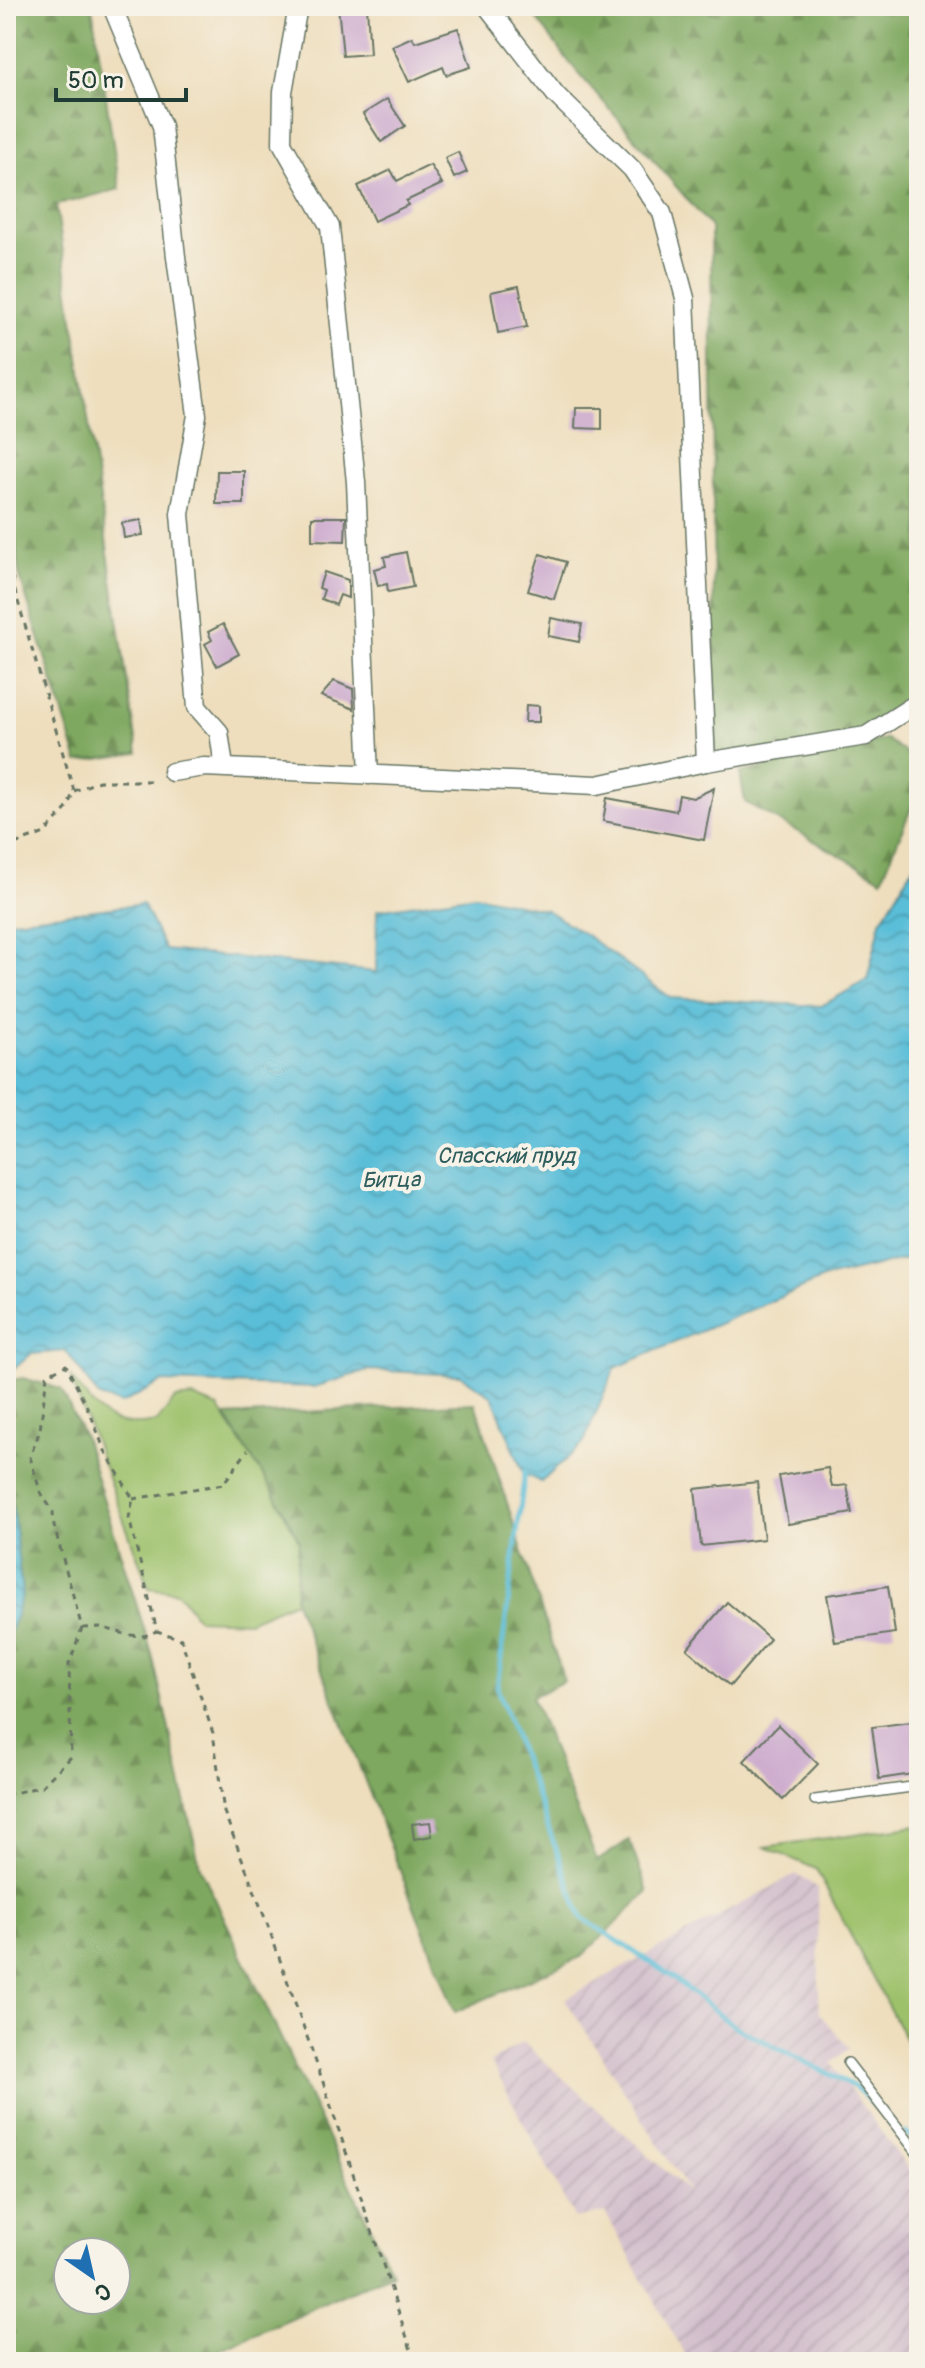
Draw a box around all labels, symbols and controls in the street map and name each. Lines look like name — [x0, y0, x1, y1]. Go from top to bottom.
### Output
scale bar — [56, 52, 186, 102]
text: 50 m — [68, 66, 124, 95]
water label: Спасский пруд — [437, 1142, 577, 1170]
water label: Битца — [362, 1165, 422, 1195]
north arrow — [52, 2236, 132, 2316]
text: С — [89, 2276, 116, 2307]

